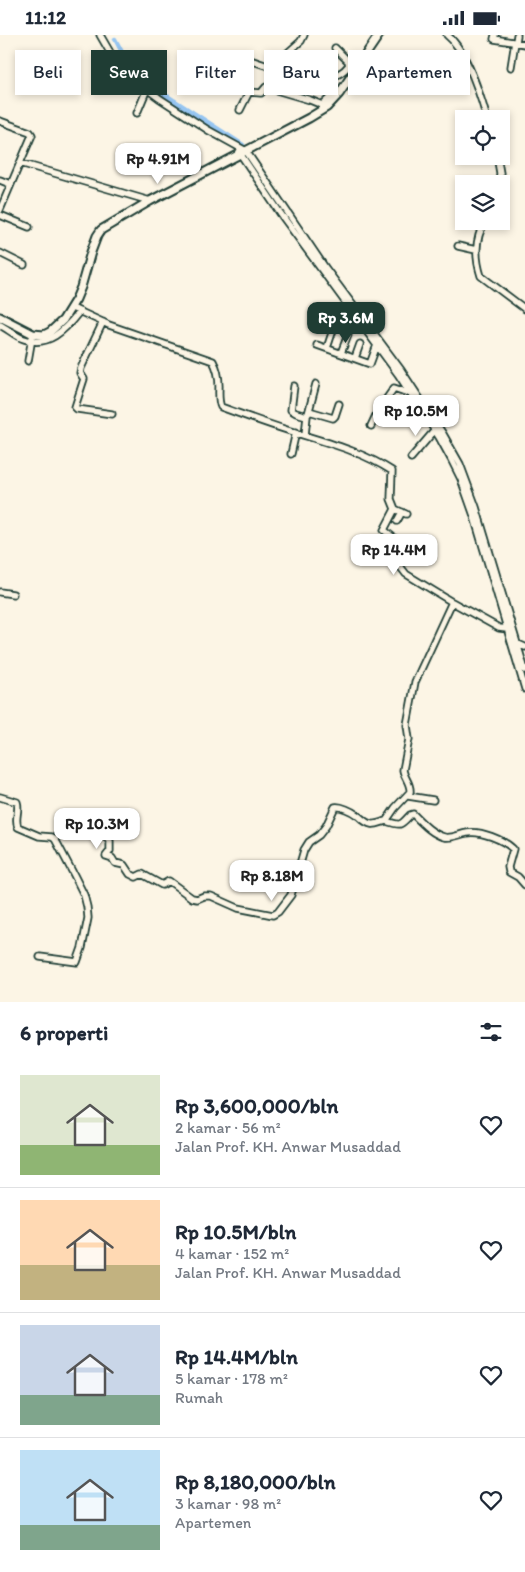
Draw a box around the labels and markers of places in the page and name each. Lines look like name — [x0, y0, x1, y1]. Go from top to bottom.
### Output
pin: Rp 4.91M — [106, 143, 210, 185]
pin: Rp 3.6M — [300, 301, 392, 344]
pin: Rp 10.5M — [364, 395, 468, 437]
pin: Rp 14.4M — [342, 533, 446, 576]
pin: Rp 10.3M — [45, 807, 149, 850]
pin: Rp 8.18M — [220, 859, 324, 902]

